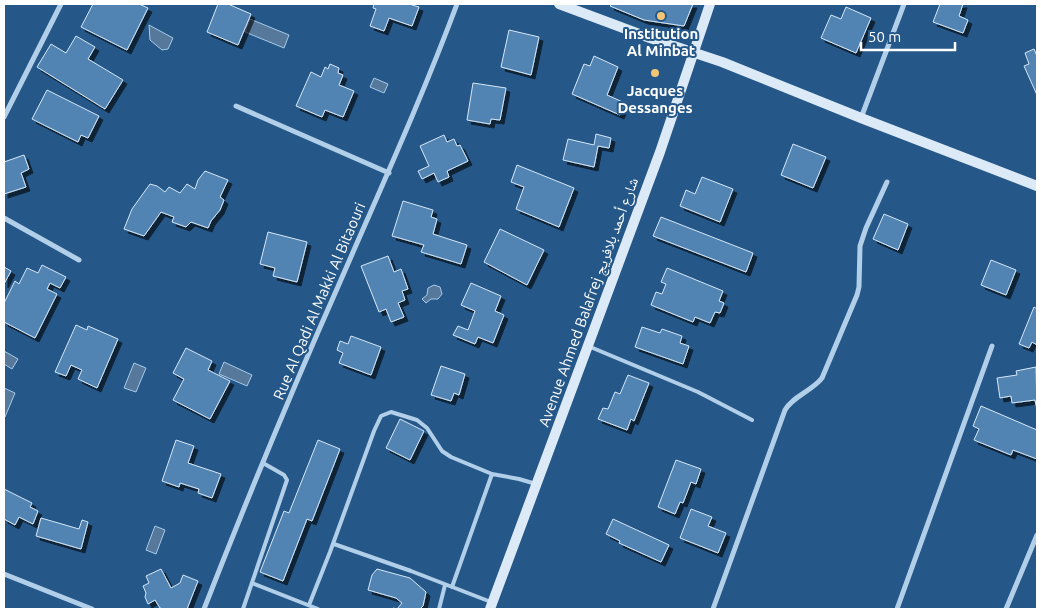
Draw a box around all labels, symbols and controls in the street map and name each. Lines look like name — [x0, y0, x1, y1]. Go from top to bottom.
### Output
marker: Institution Al Minbat — [655, 10, 667, 22]
scale bar — [861, 20, 955, 52]
place label: Institution Al Minbat — [624, 25, 698, 59]
text: 50 m — [868, 28, 901, 45]
marker: Jacques Dessanges — [649, 67, 661, 79]
place label: Jacques Dessanges — [617, 82, 693, 116]
street label: Avenue Ahmed Balafrej شارع أحمد بلافريج — [535, 175, 643, 430]
street label: Rue Al Qadi Al Makki Al Bitaouri — [270, 200, 368, 402]

